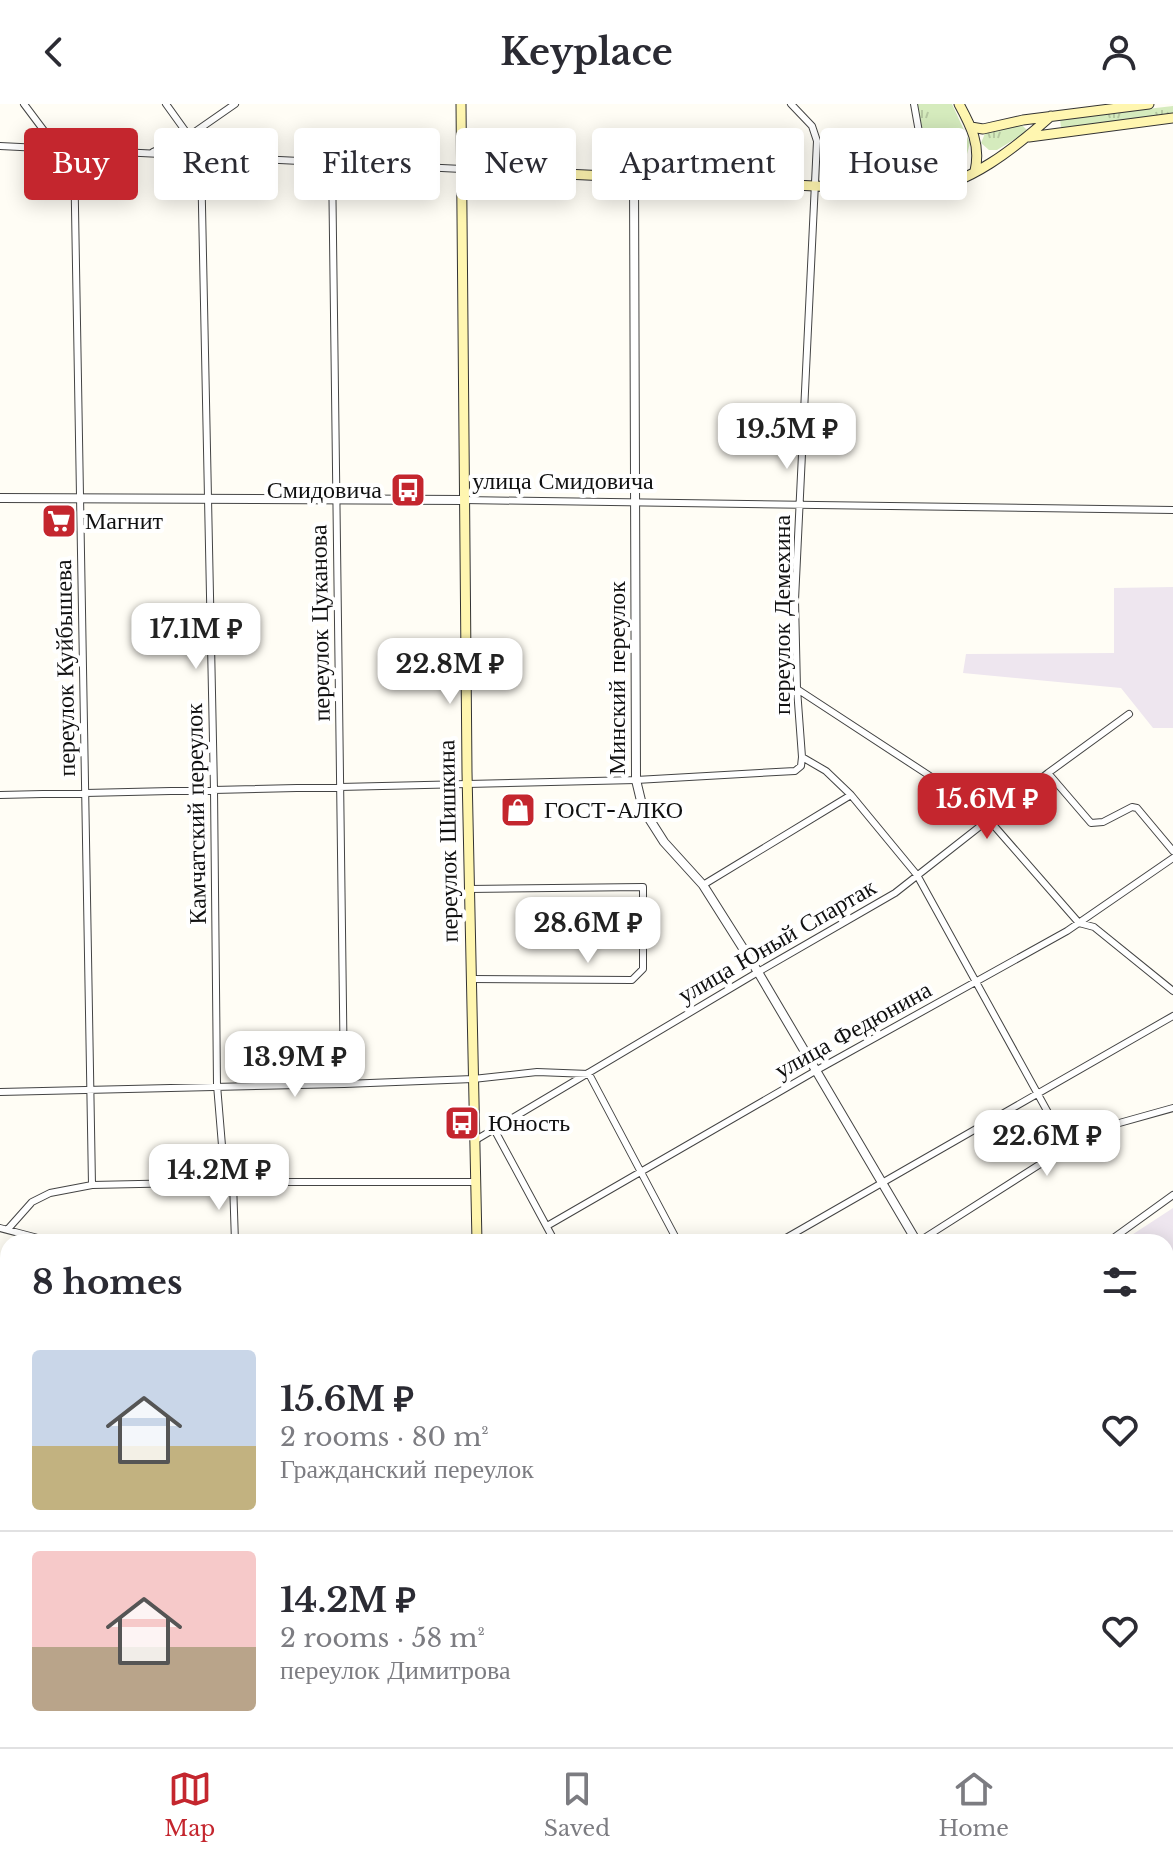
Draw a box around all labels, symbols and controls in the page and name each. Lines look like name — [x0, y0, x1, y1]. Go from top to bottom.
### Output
icon: back — [32, 30, 76, 74]
text: Keyplace — [500, 30, 673, 75]
icon: person — [1097, 30, 1141, 74]
chip: Buy — [24, 128, 138, 200]
chip: Rent — [154, 128, 278, 200]
chip: Filters — [294, 128, 440, 200]
chip: New — [456, 128, 576, 200]
chip: Apartment — [592, 128, 804, 200]
chip: House — [820, 128, 967, 200]
pin: 19.5M ₽ — [713, 403, 861, 471]
text: 19.5M ₽ — [736, 413, 838, 445]
street label: улица Смидовича — [472, 466, 654, 495]
bus stop icon: Смидовича — [389, 471, 427, 509]
place label: Смидовича — [267, 475, 382, 504]
supermarket icon: Магнит — [40, 502, 78, 540]
place label: Магнит — [85, 506, 164, 535]
street label: переулок Демехина — [767, 515, 796, 715]
street label: переулок Цуканова — [303, 524, 336, 722]
street label: переулок Куйбышева — [48, 559, 81, 777]
street label: Минский переулок — [602, 581, 631, 775]
pin: 17.1M ₽ — [122, 603, 270, 671]
text: 17.1M ₽ — [149, 613, 243, 645]
pin: 22.8M ₽ — [376, 638, 524, 706]
text: 22.8M ₽ — [396, 648, 504, 680]
street label: Камчатский переулок — [179, 703, 212, 925]
street label: переулок Шишкина — [431, 739, 464, 943]
pin: 15.6M ₽ — [913, 773, 1061, 841]
text: 15.6M ₽ — [936, 783, 1038, 815]
shop icon: ГОСТ-АЛКО — [499, 791, 537, 829]
place label: ГОСТ-АЛКО — [544, 795, 683, 824]
street label: улица Юный Спартак — [673, 872, 881, 1009]
pin: 28.6M ₽ — [514, 897, 662, 965]
text: 28.6M ₽ — [533, 907, 643, 939]
street label: улица Федюнина — [769, 974, 937, 1085]
pin: 13.9M ₽ — [221, 1031, 369, 1099]
text: 13.9M ₽ — [243, 1041, 347, 1073]
bus stop icon: Юность — [443, 1104, 481, 1142]
place label: Юность — [488, 1108, 570, 1137]
pin: 22.6M ₽ — [973, 1110, 1121, 1178]
text: 22.6M ₽ — [992, 1120, 1102, 1152]
pin: 14.2M ₽ — [145, 1144, 293, 1212]
text: 14.2M ₽ — [167, 1154, 271, 1186]
icon: filters — [1098, 1260, 1142, 1304]
text: 8 homes — [32, 1261, 183, 1303]
text: 15.6M ₽ — [280, 1378, 414, 1420]
icon: home — [96, 1382, 192, 1478]
icon: heart — [1098, 1408, 1142, 1452]
text: 2 rooms · 80 m² — [280, 1421, 489, 1453]
text: Гражданский переулок — [280, 1453, 534, 1485]
text: 14.2M ₽ — [280, 1579, 416, 1621]
icon: home — [96, 1583, 192, 1679]
icon: heart — [1098, 1609, 1142, 1653]
text: 2 rooms · 58 m² — [280, 1622, 485, 1654]
text: переулок Димитрова — [280, 1654, 510, 1686]
tab: Map — [164, 1767, 215, 1842]
tab: Saved — [544, 1767, 610, 1842]
tab: Home — [938, 1767, 1009, 1842]

